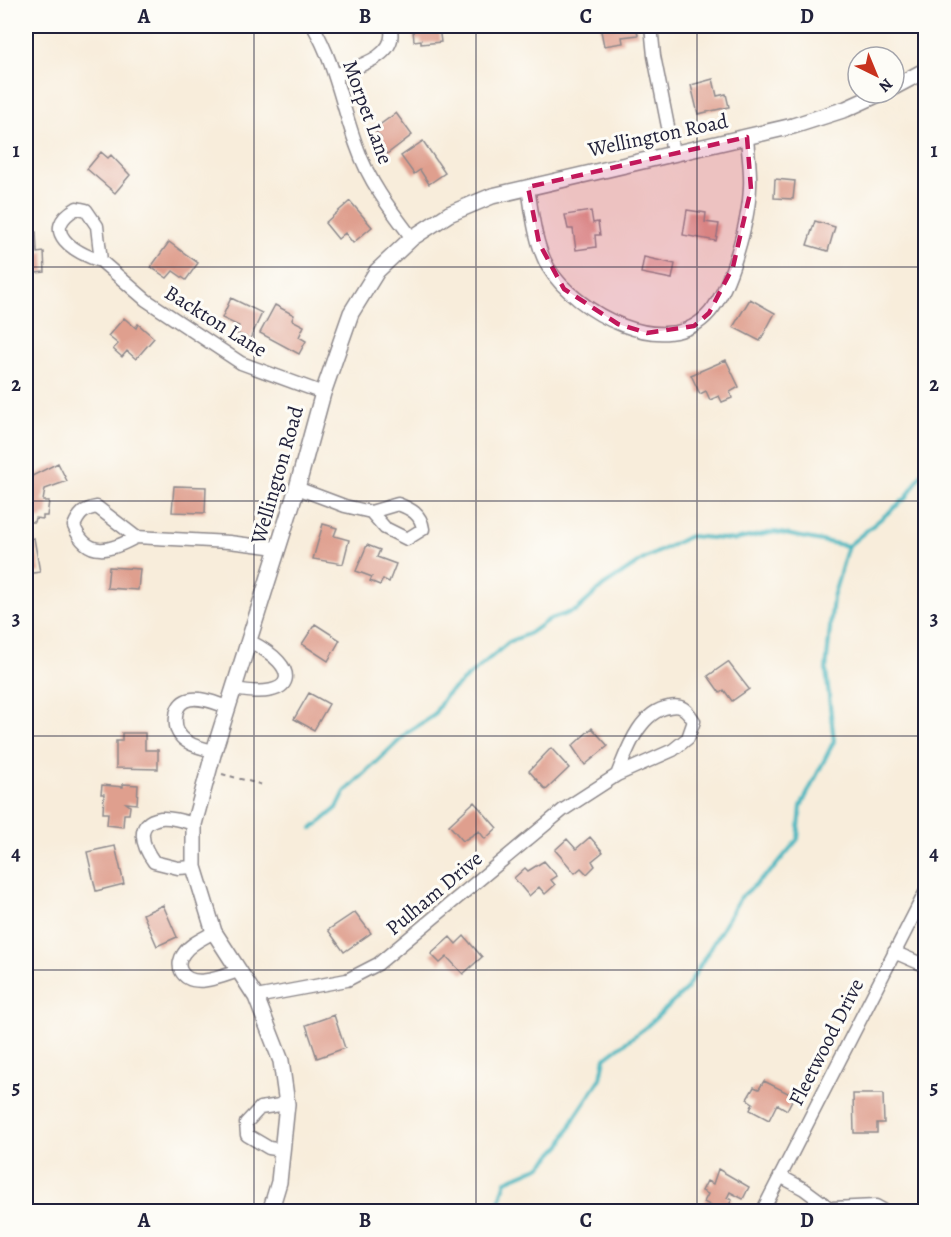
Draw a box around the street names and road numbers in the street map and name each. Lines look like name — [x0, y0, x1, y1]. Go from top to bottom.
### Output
street label: Morpet Lane — [336, 56, 400, 168]
street label: Wellington Road — [584, 106, 731, 164]
street label: Backton Lane — [159, 278, 273, 364]
street label: Wellington Road — [244, 402, 310, 548]
street label: Pulham Drive — [380, 844, 488, 942]
street label: Fleetwood Drive — [782, 973, 870, 1111]

